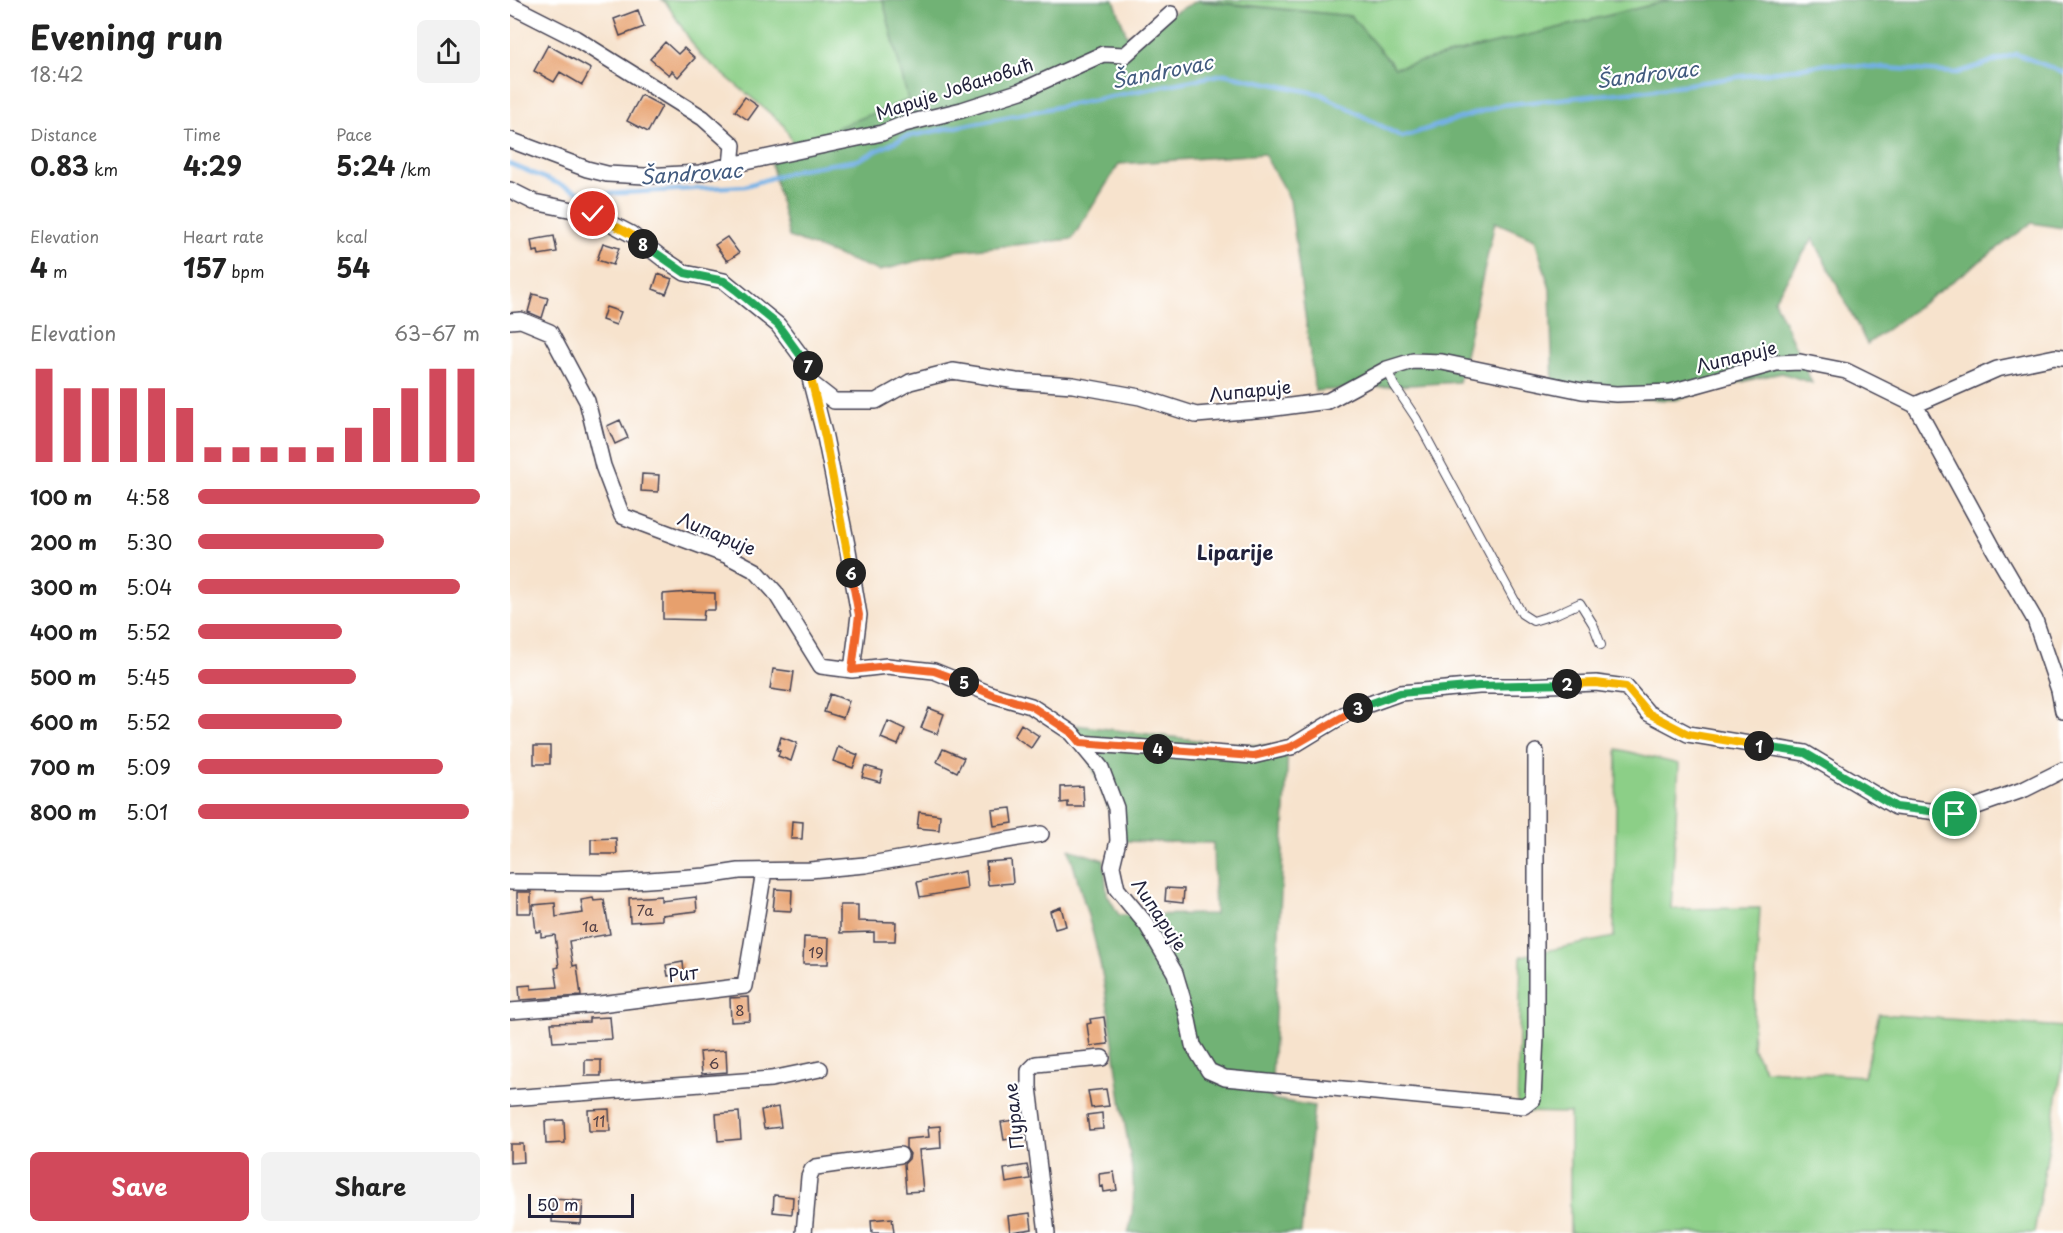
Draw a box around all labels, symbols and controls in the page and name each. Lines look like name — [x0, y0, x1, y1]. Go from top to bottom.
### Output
text: Evening run — [30, 11, 223, 61]
button: share — [417, 20, 480, 83]
water label: Šandrovac — [1109, 46, 1217, 95]
street label: Марије Јовановић — [872, 50, 1036, 126]
water label: Šandrovac — [1594, 53, 1701, 95]
text: 18:42 — [30, 59, 84, 89]
text: Distance — [30, 122, 97, 146]
text: Time — [183, 122, 221, 146]
text: Pace — [336, 122, 372, 146]
text: 0.83 — [30, 146, 89, 185]
text: 4:29 — [183, 146, 242, 185]
text: 5:24 — [336, 146, 395, 185]
water label: Šandrovac — [639, 154, 745, 192]
text: km — [89, 157, 118, 181]
text: /km — [395, 157, 431, 181]
pin — [567, 188, 618, 239]
icon: check — [576, 197, 609, 230]
text: Elevation — [30, 224, 99, 248]
text: Heart rate — [183, 224, 264, 248]
text: kcal — [336, 224, 368, 248]
pin: 8 — [628, 229, 658, 259]
text: 8 — [638, 232, 648, 256]
text: 4 — [30, 248, 48, 287]
text: 157 — [183, 248, 226, 287]
text: 54 — [336, 248, 370, 287]
text: m — [48, 259, 67, 283]
text: bpm — [226, 259, 265, 283]
text: Elevation — [30, 318, 116, 348]
text: 63–67 m — [394, 318, 480, 348]
street label: Липарије — [1693, 333, 1779, 379]
pin: 7 — [793, 351, 823, 381]
text: 7 — [803, 354, 813, 378]
street label: Липарије — [1208, 372, 1292, 408]
text: 100 m — [30, 482, 92, 512]
text: 4:58 — [126, 482, 170, 512]
street label: Липарије — [674, 504, 760, 562]
text: 200 m — [30, 527, 97, 557]
text: 5:30 — [126, 527, 172, 557]
district label: Liparije — [1197, 537, 1273, 567]
pin: 6 — [836, 558, 866, 588]
text: 6 — [845, 561, 857, 585]
text: 300 m — [30, 572, 98, 602]
text: 5:04 — [126, 572, 172, 602]
text: 400 m — [30, 617, 98, 647]
text: 5:52 — [126, 617, 171, 647]
text: 500 m — [30, 662, 97, 692]
text: 5:45 — [126, 662, 170, 692]
pin: 5 — [949, 667, 979, 697]
pin: 2 — [1552, 669, 1582, 699]
text: 5 — [959, 670, 969, 694]
text: 2 — [1561, 672, 1573, 696]
pin: 3 — [1343, 693, 1373, 723]
text: 3 — [1353, 696, 1363, 720]
text: 600 m — [30, 707, 98, 737]
text: 5:52 — [126, 707, 171, 737]
pin: 1 — [1744, 731, 1774, 761]
pin: 4 — [1143, 734, 1173, 764]
text: 1 — [1755, 734, 1763, 758]
text: 4 — [1153, 737, 1163, 761]
text: 700 m — [30, 752, 95, 782]
text: 5:09 — [126, 752, 171, 782]
pin — [1929, 788, 1980, 839]
text: 800 m — [30, 797, 97, 827]
text: 5:01 — [126, 797, 168, 827]
icon: arrive — [1938, 797, 1971, 830]
street label: Липарије — [1126, 872, 1194, 956]
house number: 7a — [636, 898, 654, 921]
house number: 1a — [582, 914, 599, 937]
house number: 19 — [808, 940, 824, 963]
street label: Рит — [666, 958, 701, 988]
house number: 8 — [735, 998, 745, 1021]
house number: 6 — [709, 1051, 719, 1074]
street label: Пурале — [996, 1082, 1030, 1150]
house number: 11 — [593, 1109, 605, 1132]
button: Save — [30, 1152, 249, 1221]
button: Share — [261, 1152, 480, 1221]
scale bar — [528, 1191, 634, 1218]
text: 50 m — [537, 1192, 578, 1216]

